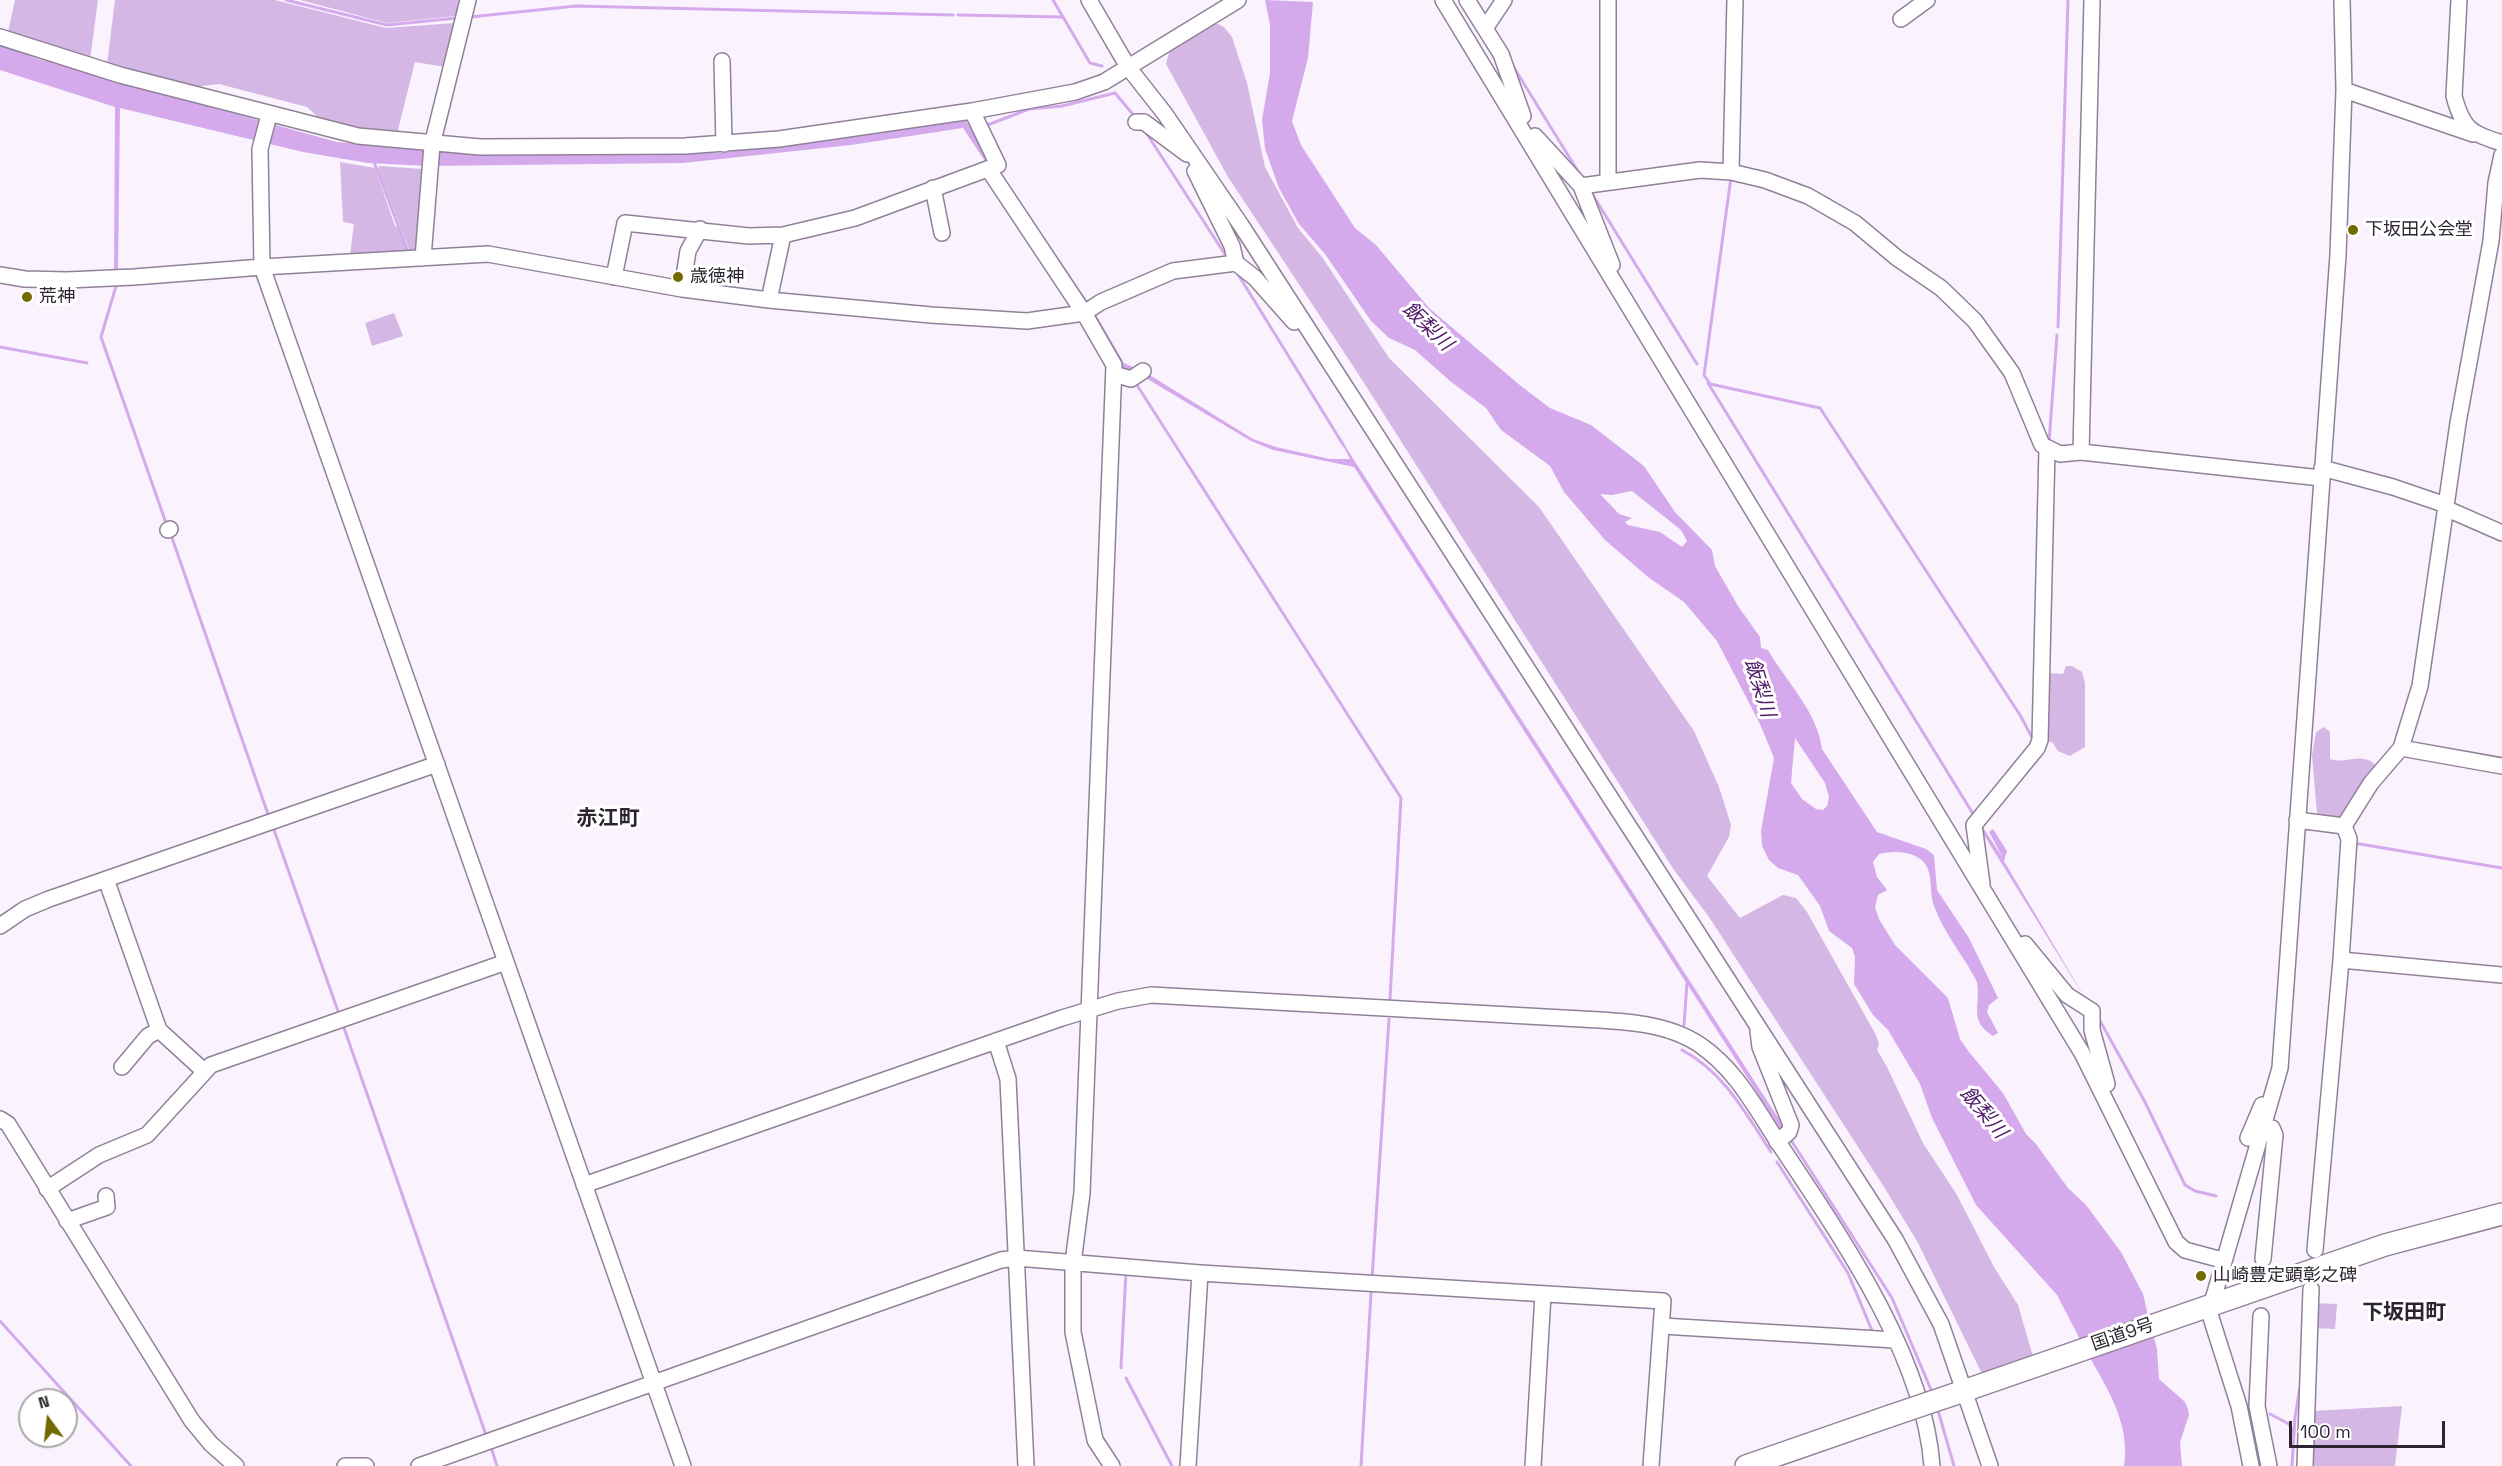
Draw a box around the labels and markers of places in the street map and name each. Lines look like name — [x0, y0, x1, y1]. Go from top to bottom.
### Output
place label: 下坂田公会堂 — [2365, 219, 2473, 241]
marker: 下坂田公会堂 — [2346, 223, 2360, 237]
place label: 歳徳神 — [690, 266, 744, 288]
marker: 歳徳神 — [671, 270, 685, 284]
place label: 荒神 — [39, 286, 75, 308]
marker: 荒神 — [20, 290, 34, 304]
place label: 山崎豊定顕彰之碑 — [2213, 1265, 2357, 1287]
marker: 山崎豊定顕彰之碑 — [2194, 1269, 2208, 1283]

